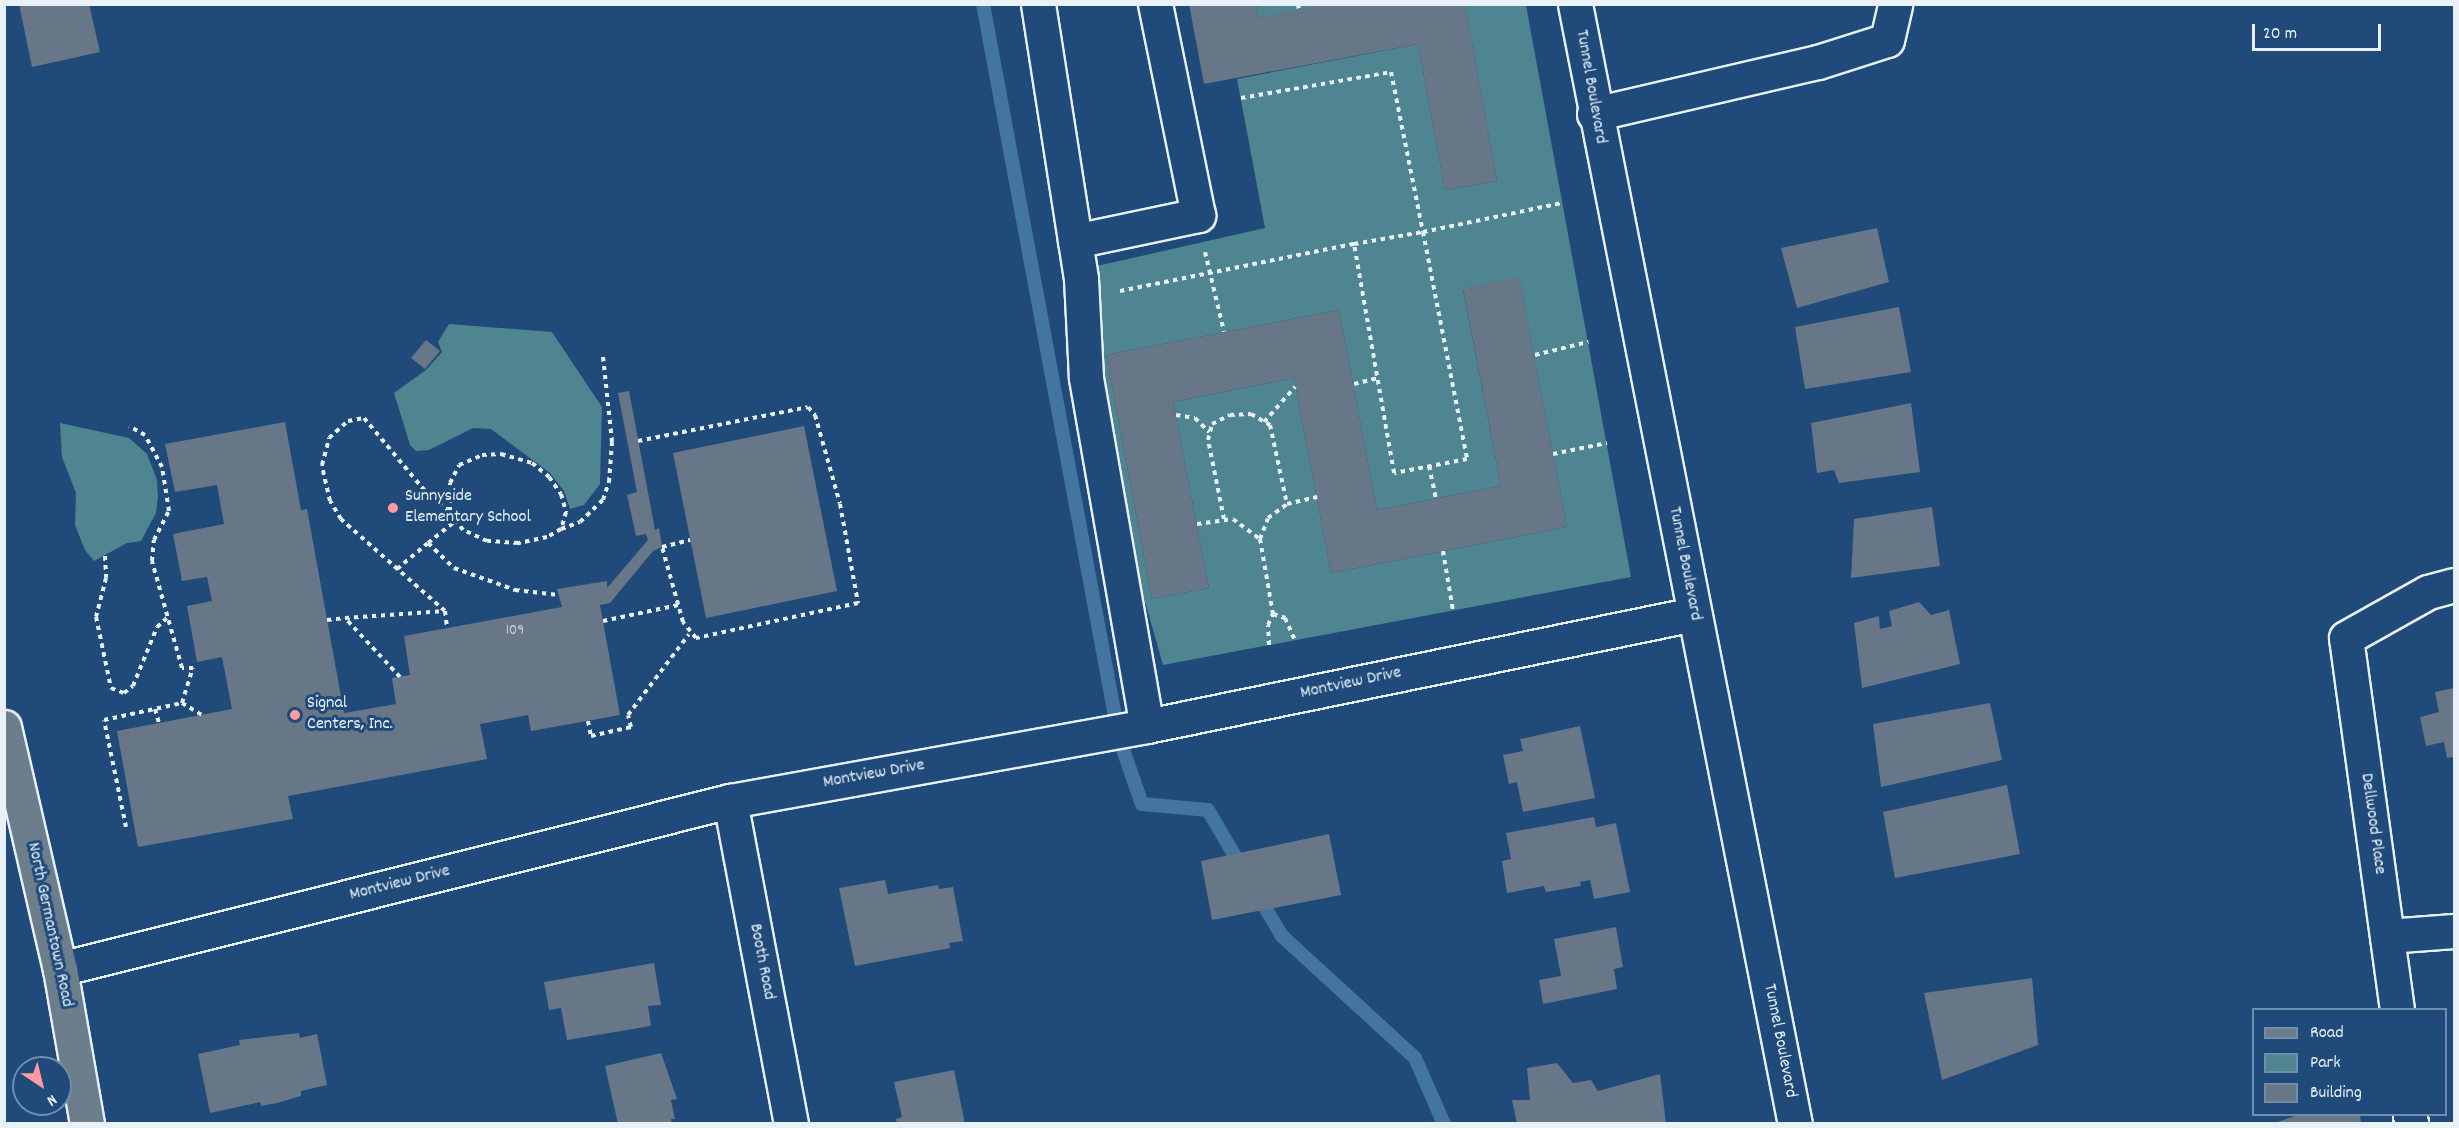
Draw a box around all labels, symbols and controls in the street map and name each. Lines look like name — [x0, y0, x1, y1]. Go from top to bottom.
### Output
scale bar — [2255, 12, 2384, 50]
text: 20 m — [2263, 22, 2297, 47]
street label: Tunnel Boulevard — [1569, 28, 1611, 146]
place label: Sunnyside Elementary School — [405, 487, 531, 530]
marker: Sunnyside Elementary School — [386, 501, 400, 515]
street label: Tunnel Boulevard — [1662, 505, 1706, 623]
house number: 109 — [506, 623, 524, 641]
street label: Montview Drive — [1299, 663, 1403, 705]
place label: Signal Centers, Inc. — [307, 694, 393, 736]
marker: Signal Centers, Inc. — [288, 708, 302, 722]
street label: Montview Drive — [822, 755, 926, 795]
street label: Dellwood Place — [2354, 772, 2390, 876]
street label: North Germantown Road — [21, 841, 77, 1009]
street label: Montview Drive — [348, 861, 452, 907]
street label: Booth Road — [743, 922, 779, 1002]
street label: Tunnel Boulevard — [1757, 982, 1801, 1100]
legend — [2252, 1008, 2447, 1116]
text: Road — [2310, 1021, 2344, 1046]
text: Park — [2310, 1051, 2341, 1076]
north arrow — [12, 1056, 72, 1116]
text: Building — [2310, 1081, 2362, 1106]
text: N — [42, 1088, 61, 1111]

